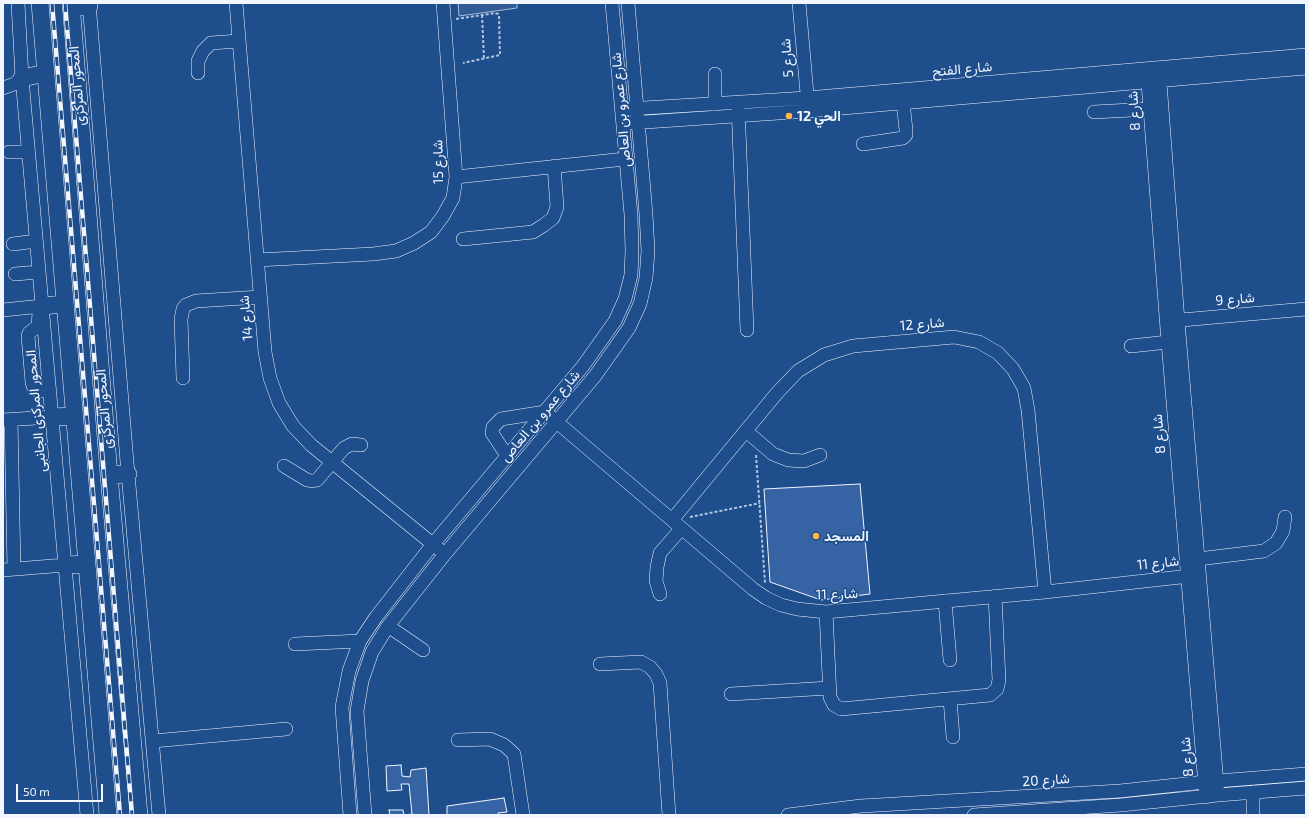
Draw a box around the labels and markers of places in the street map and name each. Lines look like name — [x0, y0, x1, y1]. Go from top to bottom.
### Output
place label: الحي 12 — [797, 108, 841, 124]
marker: الحي 12 — [784, 111, 794, 121]
place label: المسجد — [824, 528, 869, 544]
marker: المسجد — [811, 531, 821, 541]

